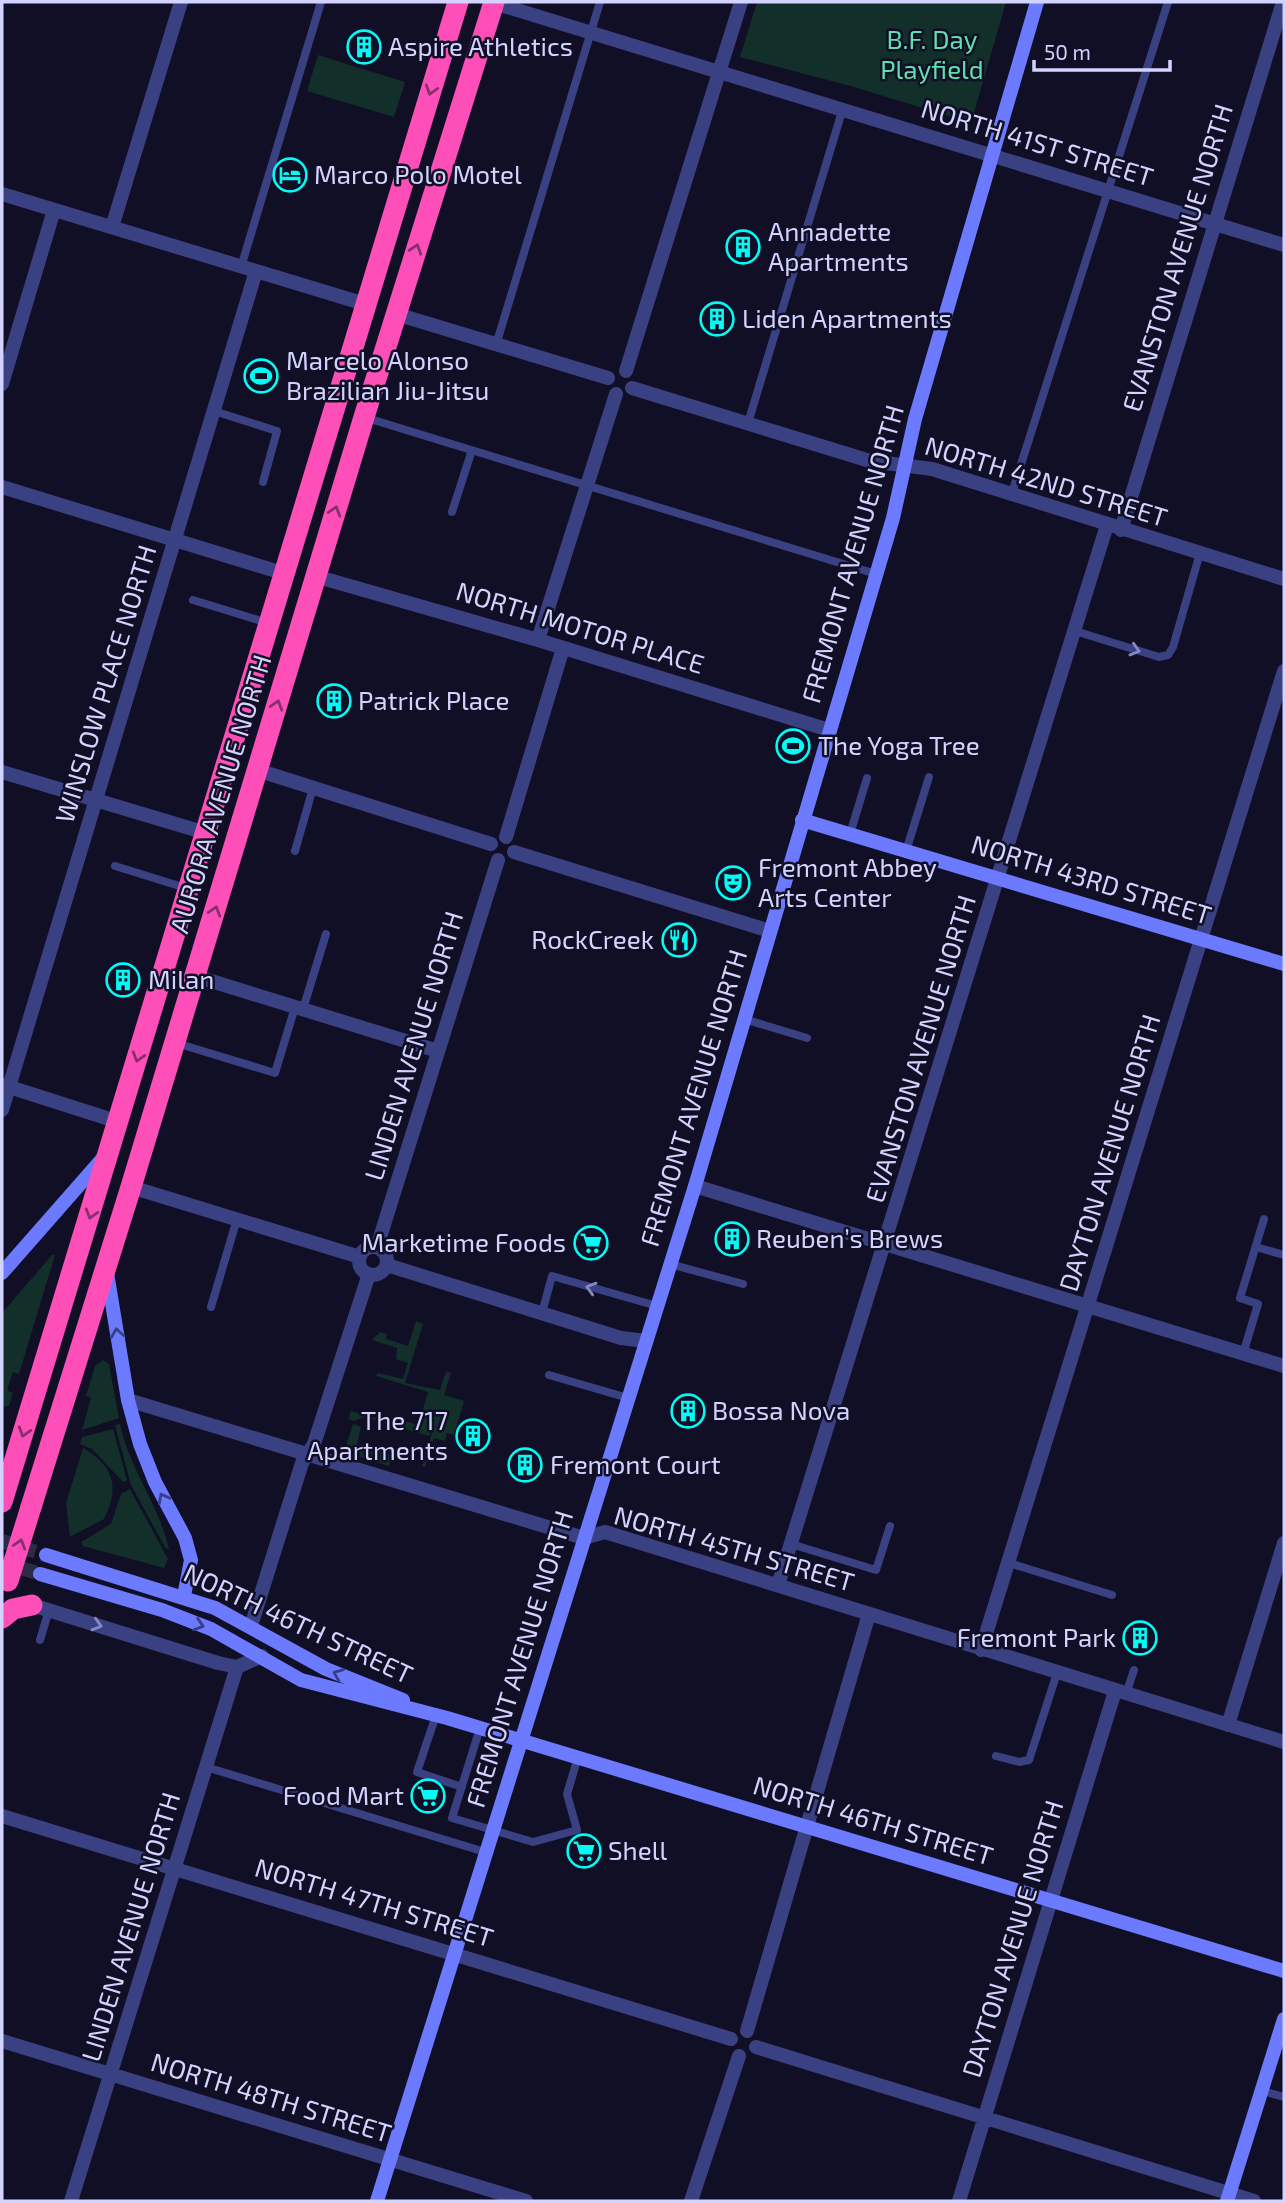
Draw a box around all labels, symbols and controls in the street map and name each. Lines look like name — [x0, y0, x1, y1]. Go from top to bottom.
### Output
park label: B.F. Day Playfield — [880, 23, 984, 84]
building icon: Aspire Athletics — [345, 28, 383, 66]
scale bar — [1034, 28, 1170, 72]
place label: Aspire Athletics — [388, 30, 573, 61]
text: 50 m — [1044, 39, 1091, 64]
one-way arrow — [425, 84, 439, 96]
street label: NORTH 41ST STREET — [918, 92, 1157, 192]
street label: EVANSTON AVENUE NORTH — [1115, 100, 1238, 415]
hotel icon: Marco Polo Motel — [271, 156, 309, 194]
place label: Marco Polo Motel — [314, 158, 522, 189]
place label: Annadette Apartments — [768, 215, 909, 276]
building icon: Annadette Apartments — [724, 228, 762, 266]
one-way arrow — [408, 243, 423, 255]
building icon: Liden Apartments — [698, 300, 736, 338]
place label: Liden Apartments — [742, 302, 952, 333]
place label: Marcelo Alonso Brazilian Jiu-Jitsu — [286, 344, 489, 405]
sports icon: Marcelo Alonso Brazilian Jiu-Jitsu — [242, 357, 280, 395]
street label: FREMONT AVENUE NORTH — [794, 401, 909, 706]
street label: NORTH 42ND STREET — [922, 429, 1171, 532]
one-way arrow — [327, 505, 342, 517]
street label: WINSLOW PLACE NORTH — [48, 541, 162, 826]
street label: NORTH MOTOR PLACE — [453, 574, 708, 679]
one-way arrow — [1129, 642, 1141, 656]
street label: AURORA AVENUE NORTH — [162, 651, 277, 936]
building icon: Patrick Place — [315, 682, 353, 720]
place label: Patrick Place — [358, 684, 510, 715]
one-way arrow — [268, 699, 283, 711]
sports icon: The Yoga Tree — [774, 727, 812, 765]
place label: The Yoga Tree — [818, 729, 980, 760]
street label: NORTH 43RD STREET — [968, 827, 1215, 930]
place label: Fremont Abbey Arts Center — [758, 851, 937, 912]
theatre icon: Fremont Abbey Arts Center — [714, 864, 752, 902]
street label: EVANSTON AVENUE NORTH — [858, 891, 981, 1206]
one-way arrow — [206, 905, 221, 917]
street label: LINDEN AVENUE NORTH — [357, 907, 468, 1184]
restaurant icon: RockCreek — [660, 921, 698, 959]
place label: RockCreek — [531, 923, 654, 954]
street label: FREMONT AVENUE NORTH — [633, 946, 752, 1250]
building icon: Milan — [104, 961, 142, 999]
place label: Milan — [148, 963, 214, 994]
street label: DAYTON AVENUE NORTH — [1052, 1010, 1165, 1295]
one-way arrow — [132, 1051, 147, 1063]
one-way arrow — [84, 1208, 99, 1220]
building icon: Reuben’s Brews — [713, 1220, 751, 1258]
place label: Reuben’s Brews — [756, 1222, 943, 1253]
supermarket icon: Marketime Foods — [572, 1224, 610, 1262]
place label: Marketime Foods — [362, 1226, 566, 1257]
one-way arrow — [585, 1281, 597, 1296]
one-way arrow — [110, 1327, 125, 1339]
building icon: Bossa Nova — [669, 1392, 707, 1430]
place label: Bossa Nova — [712, 1394, 850, 1425]
place label: The 717 Apartments — [307, 1404, 448, 1465]
building icon: The 717 Apartments — [454, 1417, 492, 1455]
one-way arrow — [17, 1426, 32, 1438]
building icon: Fremont Court — [506, 1446, 544, 1484]
place label: Fremont Court — [550, 1448, 721, 1479]
one-way arrow — [158, 1493, 172, 1506]
street label: NORTH 45TH STREET — [611, 1498, 858, 1597]
street label: FREMONT AVENUE NORTH — [459, 1507, 578, 1811]
one-way arrow — [11, 1538, 26, 1550]
street label: NORTH 46TH STREET — [179, 1556, 418, 1689]
one-way arrow — [91, 1616, 103, 1631]
one-way arrow — [193, 1617, 205, 1632]
building icon: Fremont Park — [1121, 1619, 1159, 1657]
place label: Fremont Park — [957, 1621, 1116, 1652]
one-way arrow — [333, 1668, 345, 1682]
street label: NORTH 46TH STREET — [750, 1768, 997, 1871]
supermarket icon: Food Mart — [409, 1777, 447, 1815]
place label: Food Mart — [283, 1779, 404, 1810]
street label: LINDEN AVENUE NORTH — [74, 1788, 185, 2065]
street label: DAYTON AVENUE NORTH — [955, 1796, 1068, 2081]
supermarket icon: Shell — [565, 1832, 603, 1870]
place label: Shell — [608, 1834, 667, 1865]
street label: NORTH 47TH STREET — [252, 1851, 497, 1953]
street label: NORTH 48TH STREET — [147, 2045, 395, 2148]

